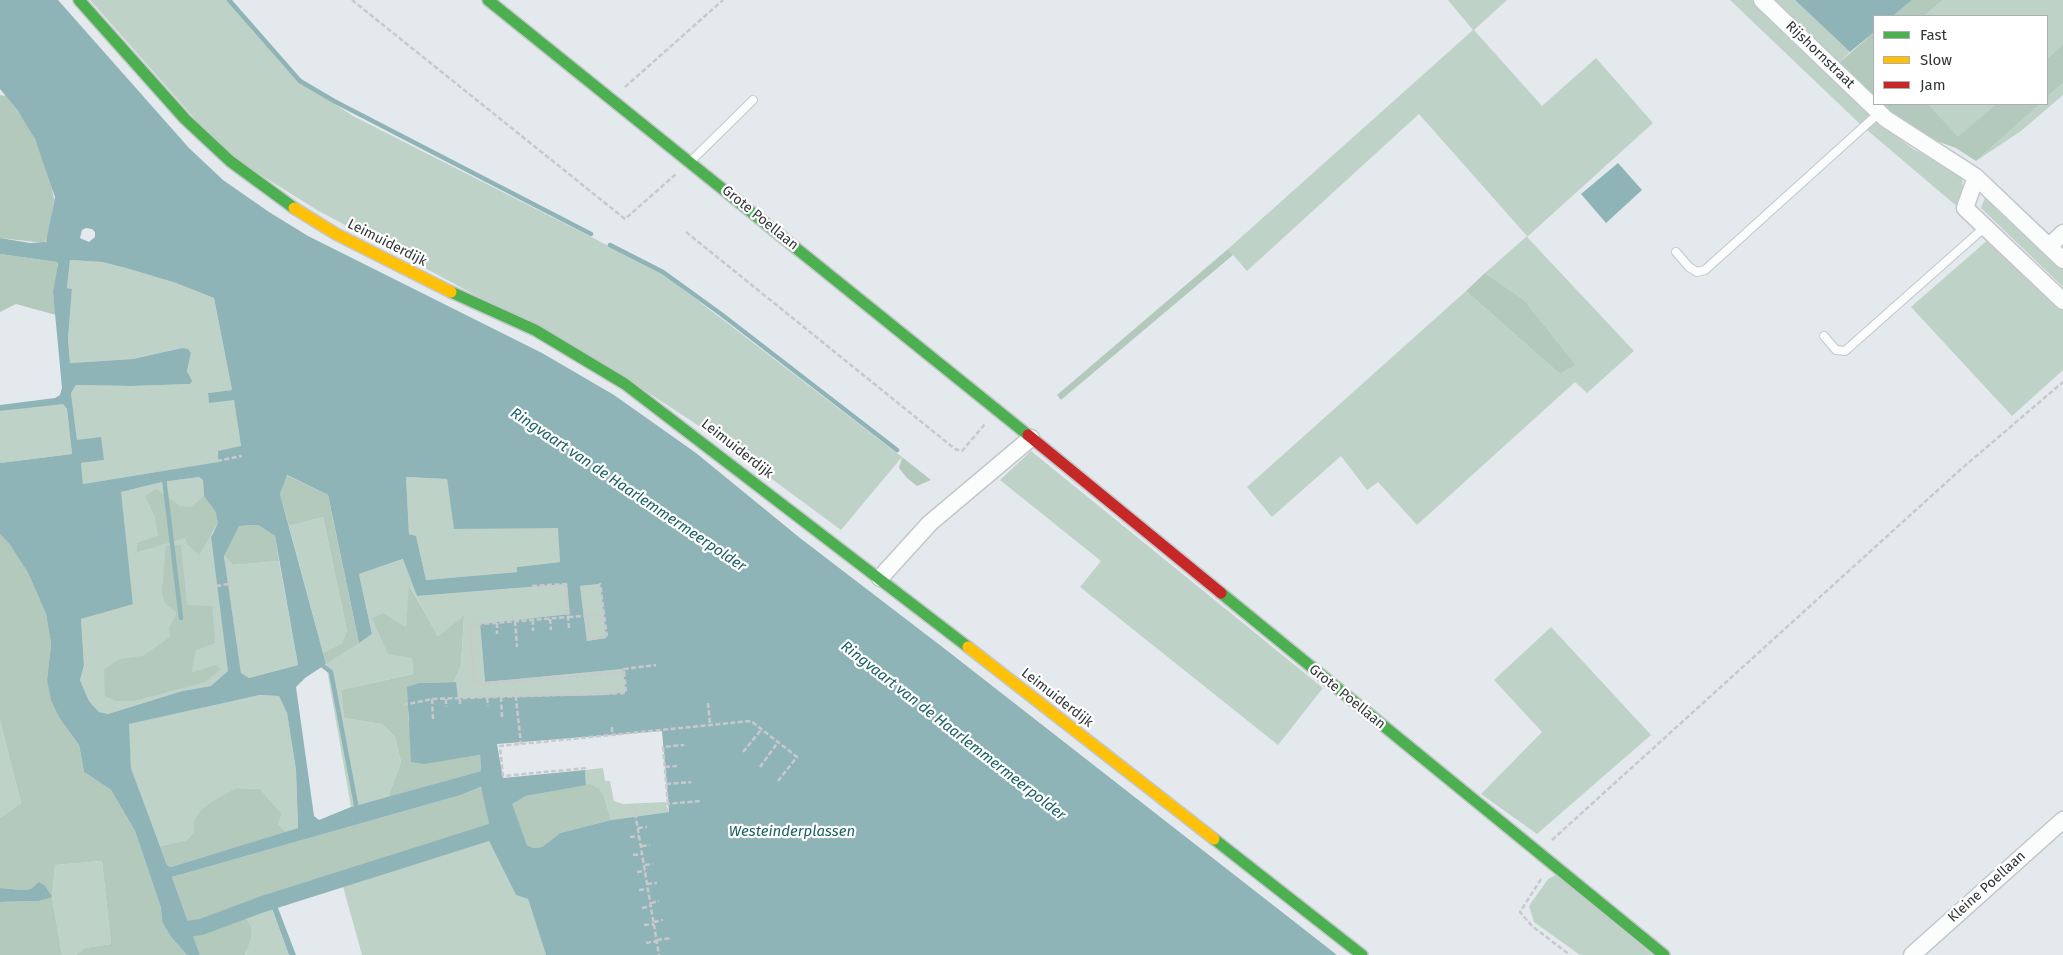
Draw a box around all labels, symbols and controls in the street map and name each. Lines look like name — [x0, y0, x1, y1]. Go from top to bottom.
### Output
legend — [1873, 15, 2048, 105]
street label: Rijshornstraat — [1782, 18, 1858, 92]
text: Fast — [1920, 26, 1947, 44]
text: Slow — [1920, 51, 1952, 69]
text: Jam — [1920, 76, 1946, 94]
street label: Grote Poellaan — [718, 182, 802, 254]
street label: Leimuiderdijk — [345, 216, 429, 270]
water label: Ringvaart van de Haarlemmermeerpolder — [507, 404, 749, 576]
street label: Leimuiderdijk — [698, 416, 776, 482]
water label: Ringvaart van de Haarlemmermeerpolder — [837, 638, 1069, 824]
street label: Grote Poellaan — [1305, 661, 1389, 733]
street label: Leimuiderdijk — [1018, 665, 1096, 731]
water label: Westeinderplassen — [729, 823, 855, 841]
street label: Kleine Poellaan — [1945, 848, 2029, 926]

